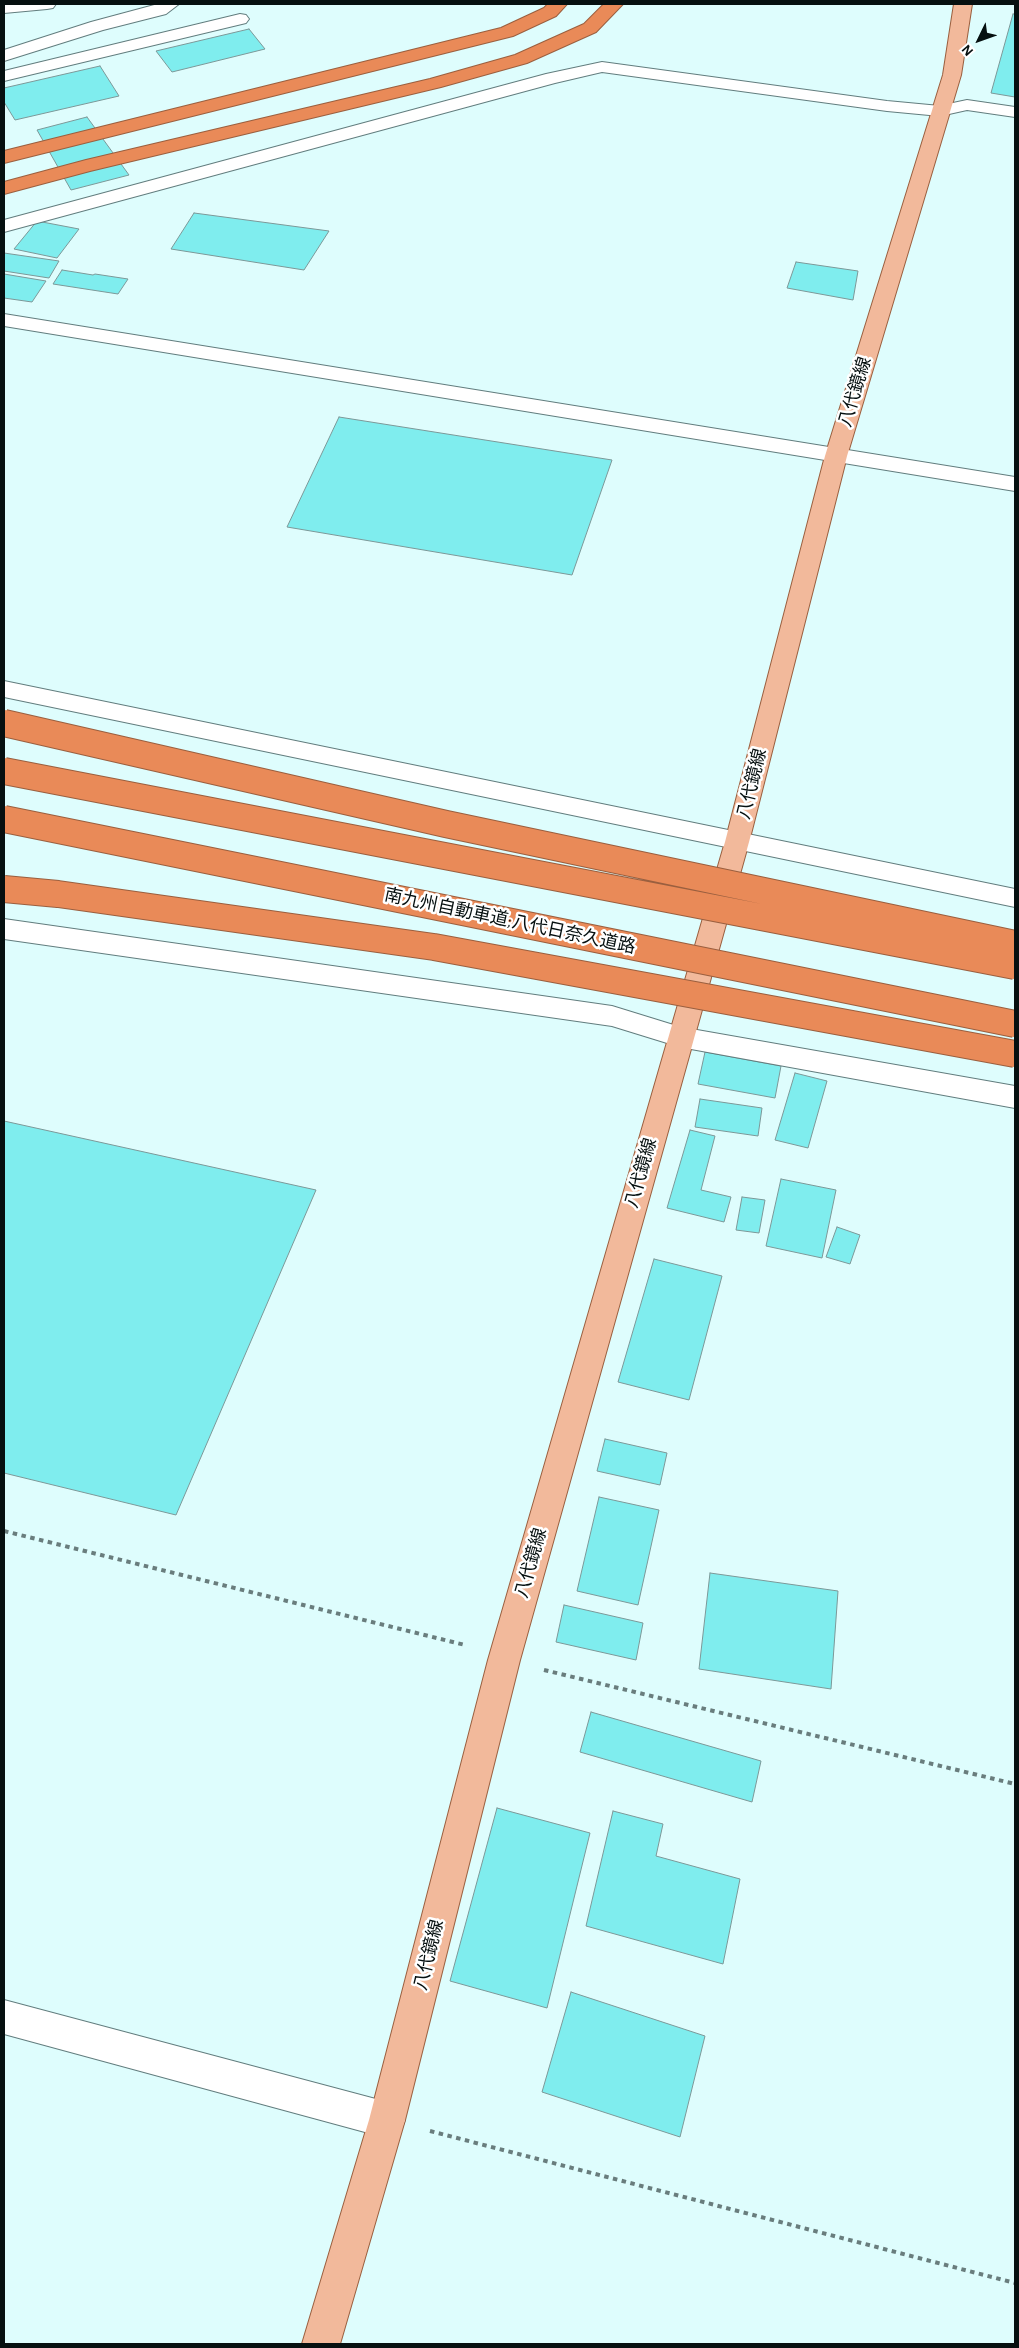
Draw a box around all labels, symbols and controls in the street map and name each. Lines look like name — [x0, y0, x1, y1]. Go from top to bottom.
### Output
north arrow — [954, 15, 1004, 65]
text: N — [959, 42, 976, 58]
street label: 八代鏡線 — [834, 354, 876, 430]
street label: 八代鏡線 — [733, 746, 771, 822]
street label: 南九州自動車道;八代日奈久道路 — [382, 884, 638, 958]
street label: 八代鏡線 — [621, 1135, 661, 1211]
street label: 八代鏡線 — [511, 1525, 551, 1601]
street label: 八代鏡線 — [410, 1917, 448, 1993]

